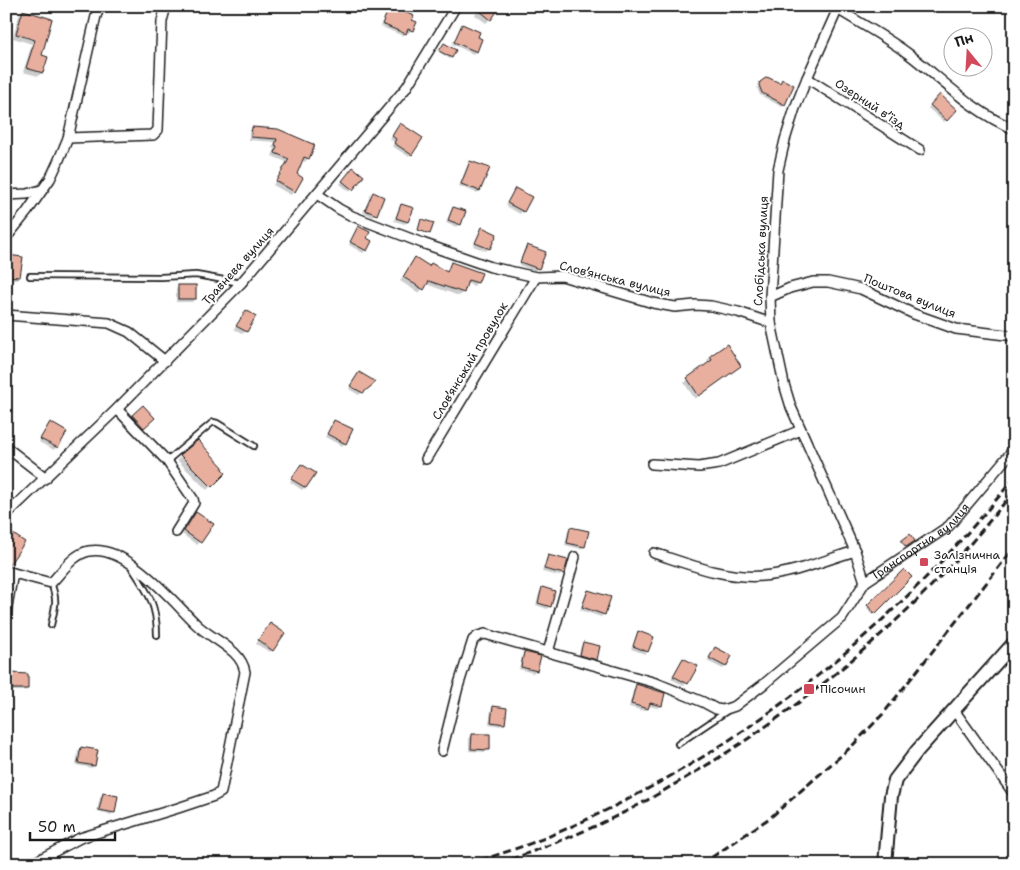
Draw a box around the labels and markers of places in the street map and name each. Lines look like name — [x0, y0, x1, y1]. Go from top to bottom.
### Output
place label: Залізнична станція — [934, 547, 1001, 577]
marker: Залізнична станція — [918, 556, 930, 568]
place label: Пісочин — [820, 681, 865, 697]
marker: Пісочин — [802, 682, 816, 696]

